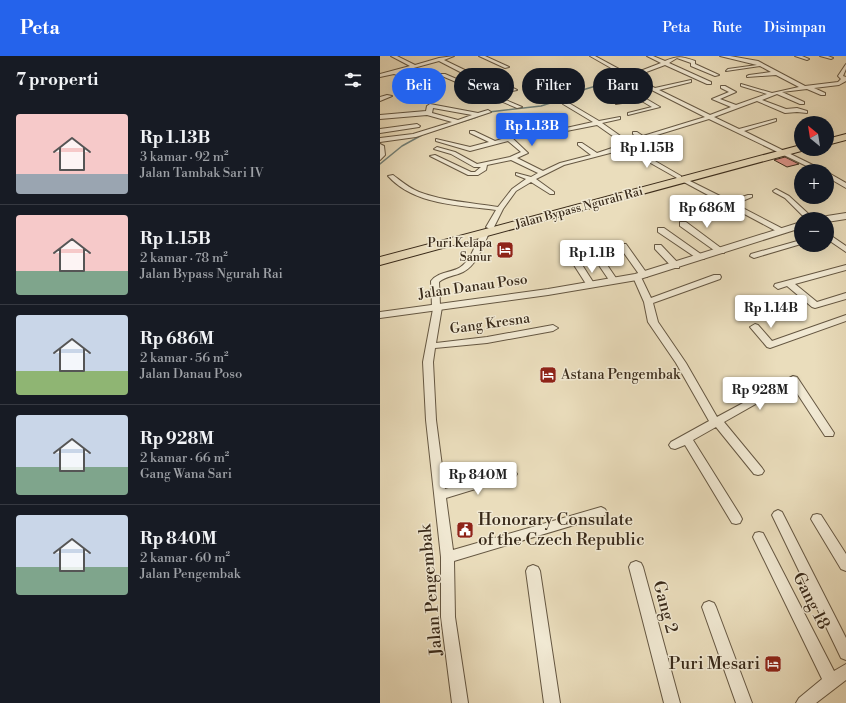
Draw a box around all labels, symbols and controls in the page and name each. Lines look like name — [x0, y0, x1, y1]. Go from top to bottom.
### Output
text: Peta — [20, 16, 60, 40]
text: Peta — [662, 19, 690, 37]
text: Rute — [712, 19, 742, 37]
text: Disimpan — [764, 19, 826, 37]
chip: Beli — [392, 68, 446, 104]
chip: Sewa — [454, 68, 514, 104]
chip: Filter — [522, 68, 585, 104]
chip: Baru — [593, 68, 653, 104]
text: 7 properti — [16, 69, 98, 91]
icon: filters — [342, 69, 364, 91]
pin: Rp 1.13B — [491, 113, 573, 147]
north arrow — [794, 116, 834, 156]
map controls — [794, 116, 834, 252]
text: Rp 1.13B — [505, 118, 559, 134]
text: Rp 1.13B — [140, 127, 210, 149]
icon: home — [48, 130, 96, 178]
pin: Rp 1.15B — [606, 135, 688, 169]
text: Rp 1.15B — [620, 140, 674, 156]
text: 3 kamar · 92 m² — [140, 149, 229, 165]
button: + — [794, 164, 834, 204]
text: Jalan Tambak Sari IV — [140, 165, 264, 181]
street label: Jalan Bypass Ngurah Rai — [512, 184, 645, 233]
pin: Rp 686M — [670, 195, 744, 229]
text: Rp 686M — [679, 200, 735, 216]
button: − — [794, 212, 834, 252]
text: Rp 1.15B — [140, 228, 211, 250]
icon: home — [48, 231, 96, 279]
place label: Puri Kelapa Sanur — [428, 236, 493, 265]
hotel icon: Puri Kelapa Sanur — [495, 240, 515, 260]
pin: Rp 1.1B — [555, 240, 629, 274]
text: Rp 1.1B — [569, 245, 615, 261]
text: 2 kamar · 78 m² — [140, 250, 228, 266]
text: Jalan Bypass Ngurah Rai — [140, 266, 283, 282]
street label: Jalan Danau Poso — [416, 270, 529, 304]
pin: Rp 1.14B — [730, 295, 812, 329]
text: Rp 1.14B — [744, 300, 798, 316]
street label: Gang Kresna — [449, 309, 532, 339]
text: Rp 686M — [140, 328, 214, 350]
icon: home — [48, 331, 96, 379]
text: 2 kamar · 56 m² — [140, 350, 229, 366]
hotel icon: Astana Pengembak — [538, 365, 558, 385]
text: Jalan Danau Poso — [140, 366, 242, 382]
place label: Astana Pengembak — [560, 366, 681, 384]
pin: Rp 928M — [723, 377, 797, 411]
text: Rp 928M — [732, 382, 788, 398]
text: Rp 928M — [140, 428, 214, 450]
icon: home — [48, 431, 96, 479]
text: 2 kamar · 66 m² — [140, 450, 229, 466]
pin: Rp 840M — [441, 462, 515, 496]
text: Gang Wana Sari — [140, 466, 232, 482]
text: Rp 840M — [449, 467, 507, 483]
place label: Honorary Consulate of the Czech Republic — [478, 509, 645, 551]
public building icon: Honorary Consulate of the Czech Republic — [455, 520, 475, 540]
street label: Jalan Pengembak — [414, 522, 448, 658]
text: Rp 840M — [140, 528, 217, 550]
icon: home — [48, 531, 96, 579]
text: 2 kamar · 60 m² — [140, 550, 230, 566]
text: Jalan Pengembak — [140, 566, 241, 582]
street label: Gang 18 — [787, 569, 835, 633]
street label: Gang 2 — [647, 578, 683, 636]
place label: Puri Mesari — [669, 653, 760, 675]
hotel icon: Puri Mesari — [763, 654, 783, 674]

